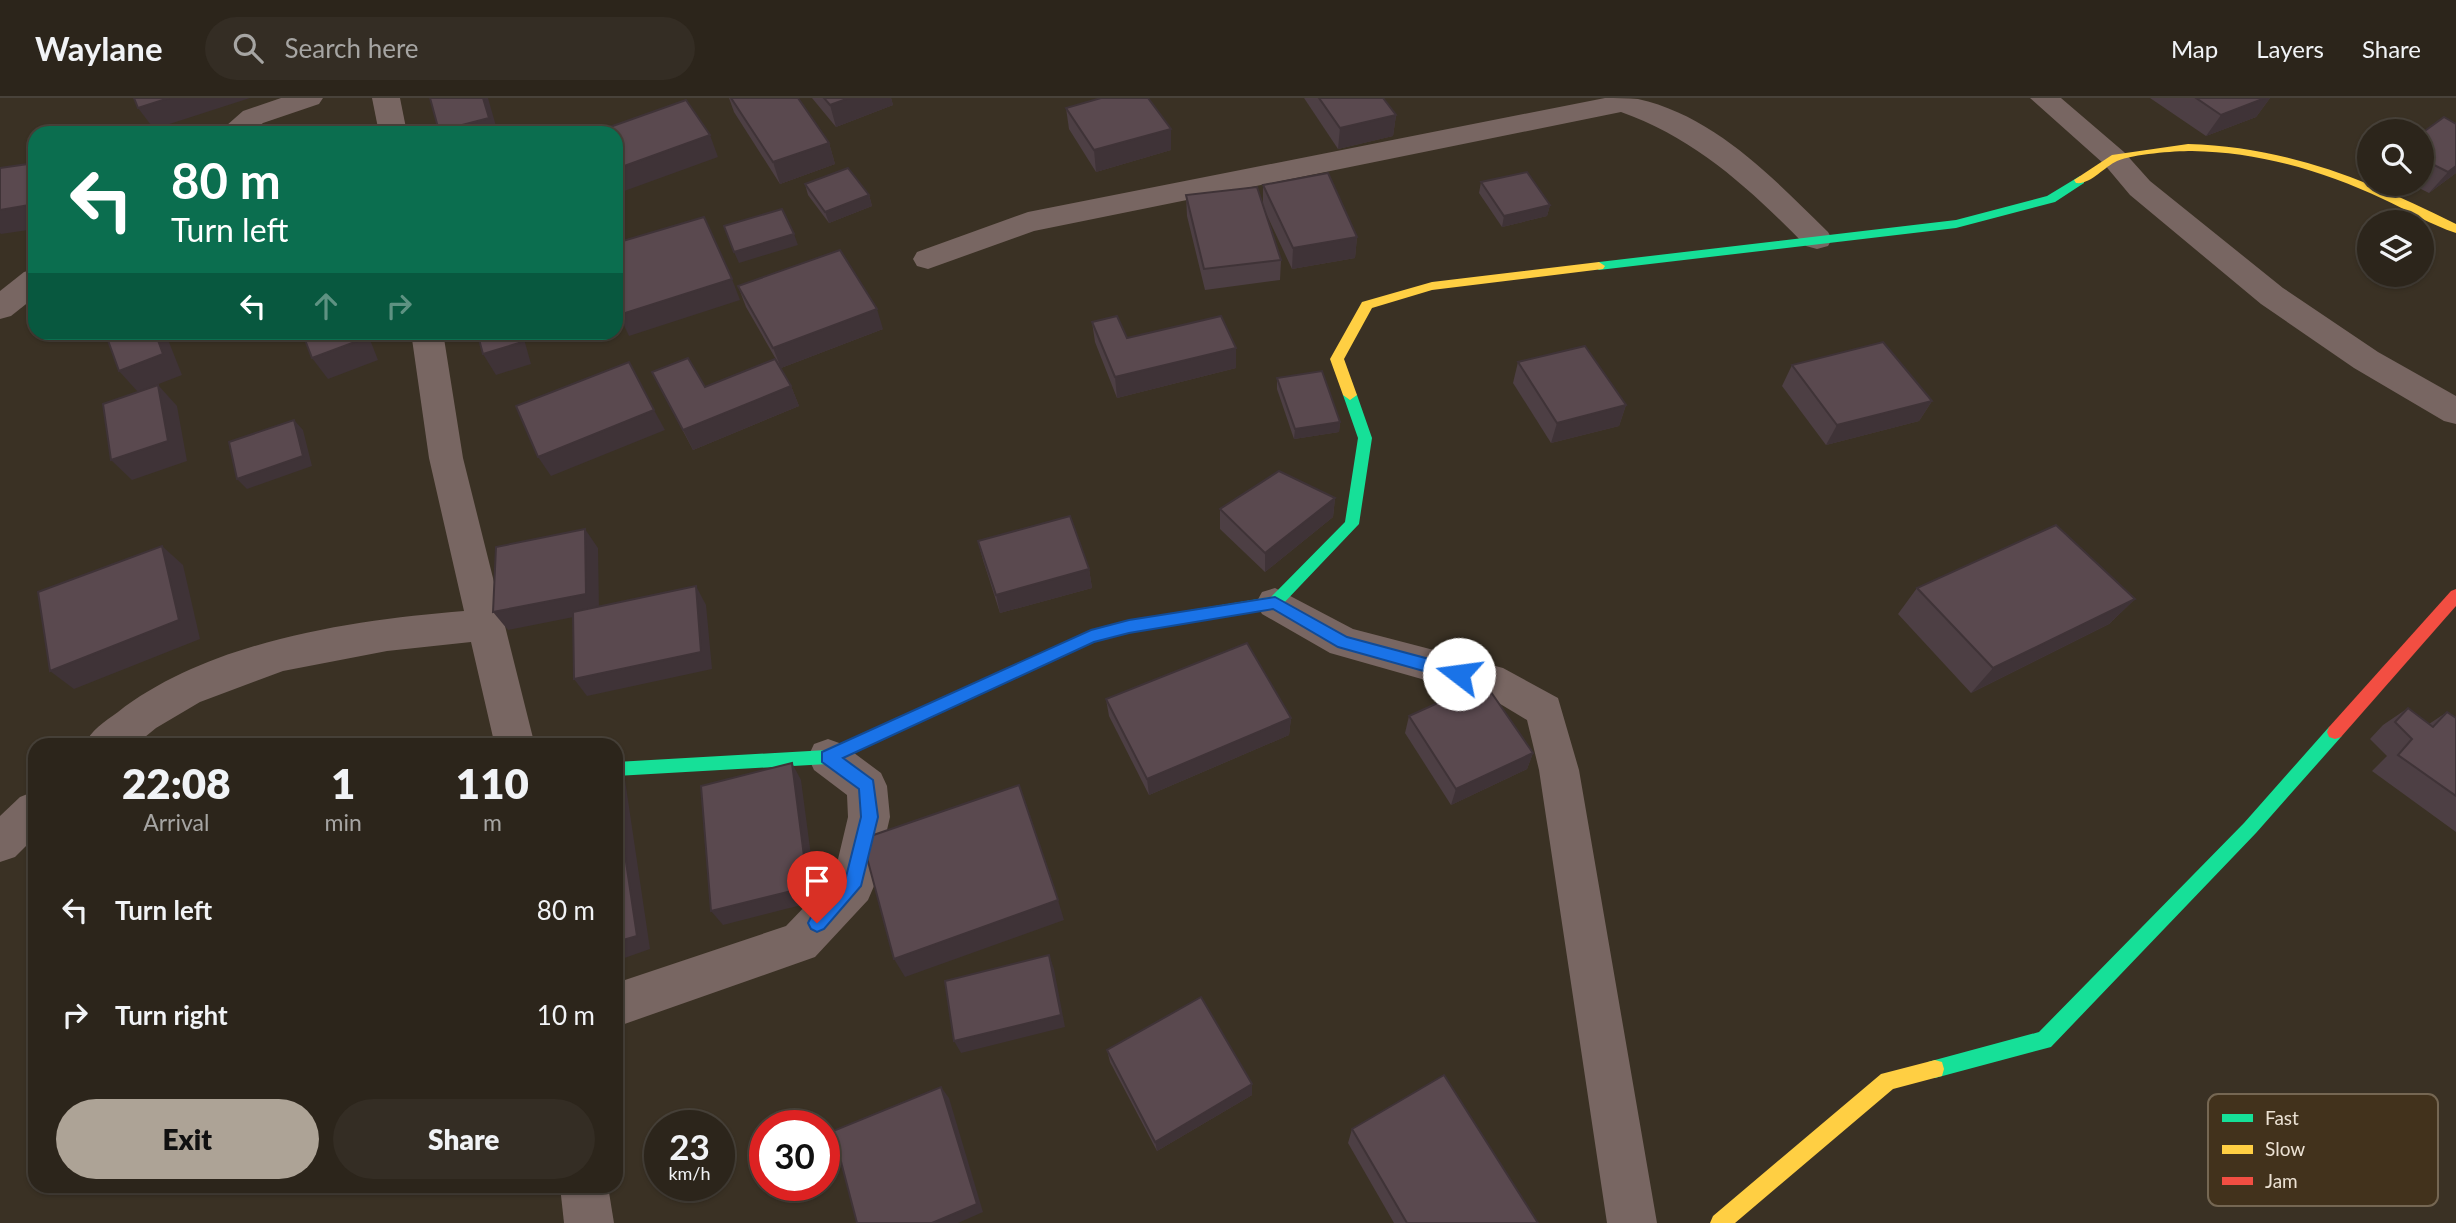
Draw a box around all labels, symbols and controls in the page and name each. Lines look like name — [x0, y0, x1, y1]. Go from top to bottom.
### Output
search box — [205, 17, 695, 80]
text: Waylane — [35, 28, 163, 68]
icon: search — [229, 29, 267, 67]
text: Search here — [285, 32, 419, 64]
text: Map — [2171, 34, 2218, 63]
text: Layers — [2256, 34, 2324, 63]
text: Share — [2362, 34, 2421, 63]
map controls — [2357, 119, 2434, 287]
button: search — [2357, 119, 2434, 196]
text: 80 m — [171, 151, 281, 209]
icon: left — [56, 154, 147, 245]
text: Turn left — [171, 210, 288, 249]
button: layers — [2357, 210, 2434, 287]
icon: left — [234, 287, 272, 325]
icon: ahead — [307, 287, 345, 325]
icon: right — [380, 287, 418, 325]
position arrow — [1422, 637, 1496, 711]
text: 22:08 — [122, 758, 231, 808]
text: 1 — [331, 758, 355, 808]
text: 110 — [456, 758, 529, 808]
text: Arrival — [143, 808, 209, 836]
text: min — [325, 808, 362, 836]
text: m — [483, 808, 502, 836]
pin — [787, 851, 847, 923]
icon: arrive — [798, 862, 836, 900]
icon: left — [56, 891, 94, 929]
text: Turn left — [115, 894, 212, 926]
text: 80 m — [537, 894, 595, 926]
icon: right — [56, 996, 94, 1034]
text: Turn right — [115, 999, 228, 1031]
text: 10 m — [537, 999, 595, 1031]
legend — [2208, 1094, 2438, 1206]
button: Exit — [56, 1099, 319, 1179]
button: Share — [333, 1099, 595, 1179]
text: Fast — [2265, 1106, 2299, 1129]
speed limit sign: 30 — [749, 1110, 840, 1201]
text: 23 — [669, 1125, 710, 1167]
text: Slow — [2265, 1137, 2305, 1160]
text: km/h — [668, 1162, 711, 1184]
text: Jam — [2265, 1169, 2298, 1192]

